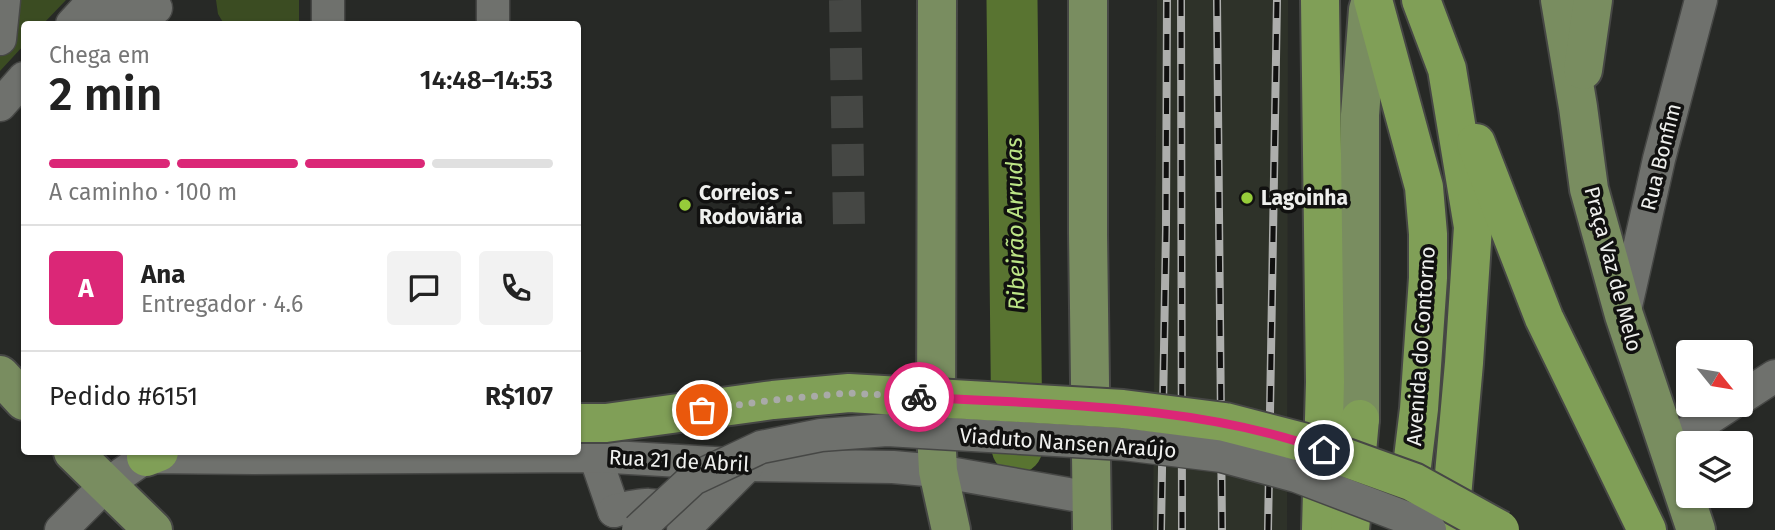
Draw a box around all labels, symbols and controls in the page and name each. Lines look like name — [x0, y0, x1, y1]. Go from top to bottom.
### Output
text: Chega em — [49, 41, 150, 69]
text: 14:48–14:53 — [420, 65, 553, 96]
text: 2 min — [49, 67, 162, 122]
street label: Rua Bonfim — [1635, 101, 1687, 213]
water label: Ribeirão Arrudas — [999, 137, 1031, 311]
text: A caminho · 100 m — [49, 178, 237, 206]
place label: Correios - Rodoviária — [699, 180, 803, 230]
street label: Praça Vaz de Melo — [1578, 184, 1648, 354]
place label: Lagoinha — [1261, 185, 1348, 211]
marker: Lagoinha — [1239, 190, 1255, 206]
marker: Correios - Rodoviária — [677, 197, 693, 213]
street label: Avenida do Contorno — [1401, 245, 1441, 447]
button: chat — [387, 251, 461, 325]
button: phone — [479, 251, 553, 325]
text: Ana — [141, 259, 186, 290]
text: A — [78, 273, 94, 304]
text: Entregador · 4.6 — [141, 290, 303, 318]
north arrow — [1676, 340, 1754, 416]
map controls — [1676, 340, 1753, 508]
courier — [884, 362, 954, 432]
icon: bike — [900, 378, 938, 416]
pin — [672, 380, 732, 440]
text: Pedido #6151 — [49, 381, 198, 412]
text: R$107 — [485, 381, 553, 412]
icon: bag — [683, 391, 721, 429]
pin — [1294, 420, 1354, 480]
street label: Viaduto Nansen Araújo — [959, 422, 1177, 464]
icon: home — [1305, 431, 1343, 469]
button: layers — [1676, 431, 1753, 508]
street label: Rua 21 de Abril — [608, 444, 750, 478]

